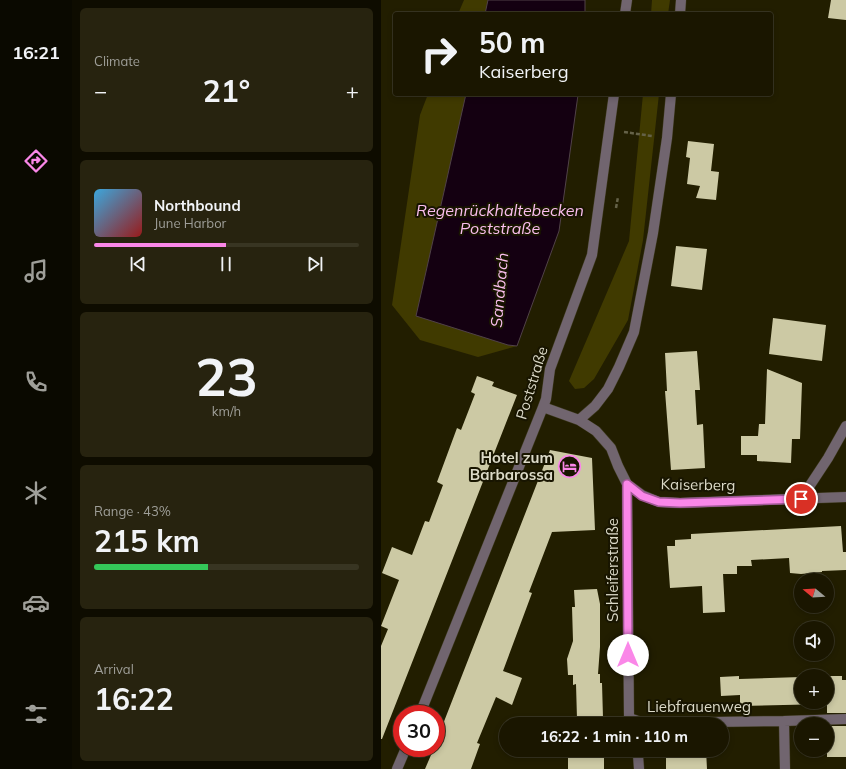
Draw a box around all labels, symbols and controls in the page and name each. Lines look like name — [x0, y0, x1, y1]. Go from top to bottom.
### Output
text: 50 m — [479, 25, 545, 60]
icon: right — [413, 28, 465, 80]
text: 16:21 — [12, 41, 60, 64]
text: Climate — [94, 53, 140, 69]
text: Kaiserberg — [479, 60, 569, 83]
text: 21° — [203, 72, 250, 110]
text: − — [94, 77, 107, 105]
text: + — [346, 77, 359, 105]
icon: directions — [22, 147, 50, 175]
text: Northbound — [154, 196, 241, 215]
water label: Regenrückhaltebecken Poststraße — [416, 200, 584, 238]
text: June Harbor — [154, 215, 226, 231]
water label: Sandbach — [486, 252, 512, 328]
icon: previous — [127, 253, 149, 275]
icon: pause — [215, 253, 237, 275]
icon: next — [304, 253, 326, 275]
icon: music — [22, 257, 50, 285]
text: 23 — [195, 344, 258, 409]
street label: Poststraße — [511, 344, 552, 422]
icon: phone — [22, 368, 50, 396]
text: km/h — [212, 403, 241, 419]
place label: Hotel zum Barbarossa — [470, 448, 553, 484]
hotel icon: Hotel zum Barbarossa — [556, 454, 582, 480]
street label: Kaiserberg — [661, 474, 736, 495]
icon: climate — [22, 479, 50, 507]
pin — [784, 482, 818, 516]
icon: arrive — [790, 488, 812, 510]
text: Range · 43% — [94, 503, 171, 519]
street label: Schleiferstraße — [603, 518, 622, 622]
text: 215 km — [94, 522, 200, 560]
north arrow — [794, 573, 834, 613]
map controls — [794, 573, 834, 757]
icon: car — [22, 589, 50, 617]
button: sound — [794, 621, 834, 661]
position arrow — [607, 634, 649, 676]
text: Arrival — [94, 661, 134, 677]
button: + — [794, 669, 834, 709]
text: 16:22 — [94, 680, 173, 718]
street label: Liebfrauenweg — [647, 697, 751, 716]
icon: filters — [22, 700, 50, 728]
speed limit sign: 30 — [393, 705, 445, 757]
button: − — [794, 717, 834, 757]
text: 16:22 · 1 min · 110 m — [540, 727, 688, 746]

